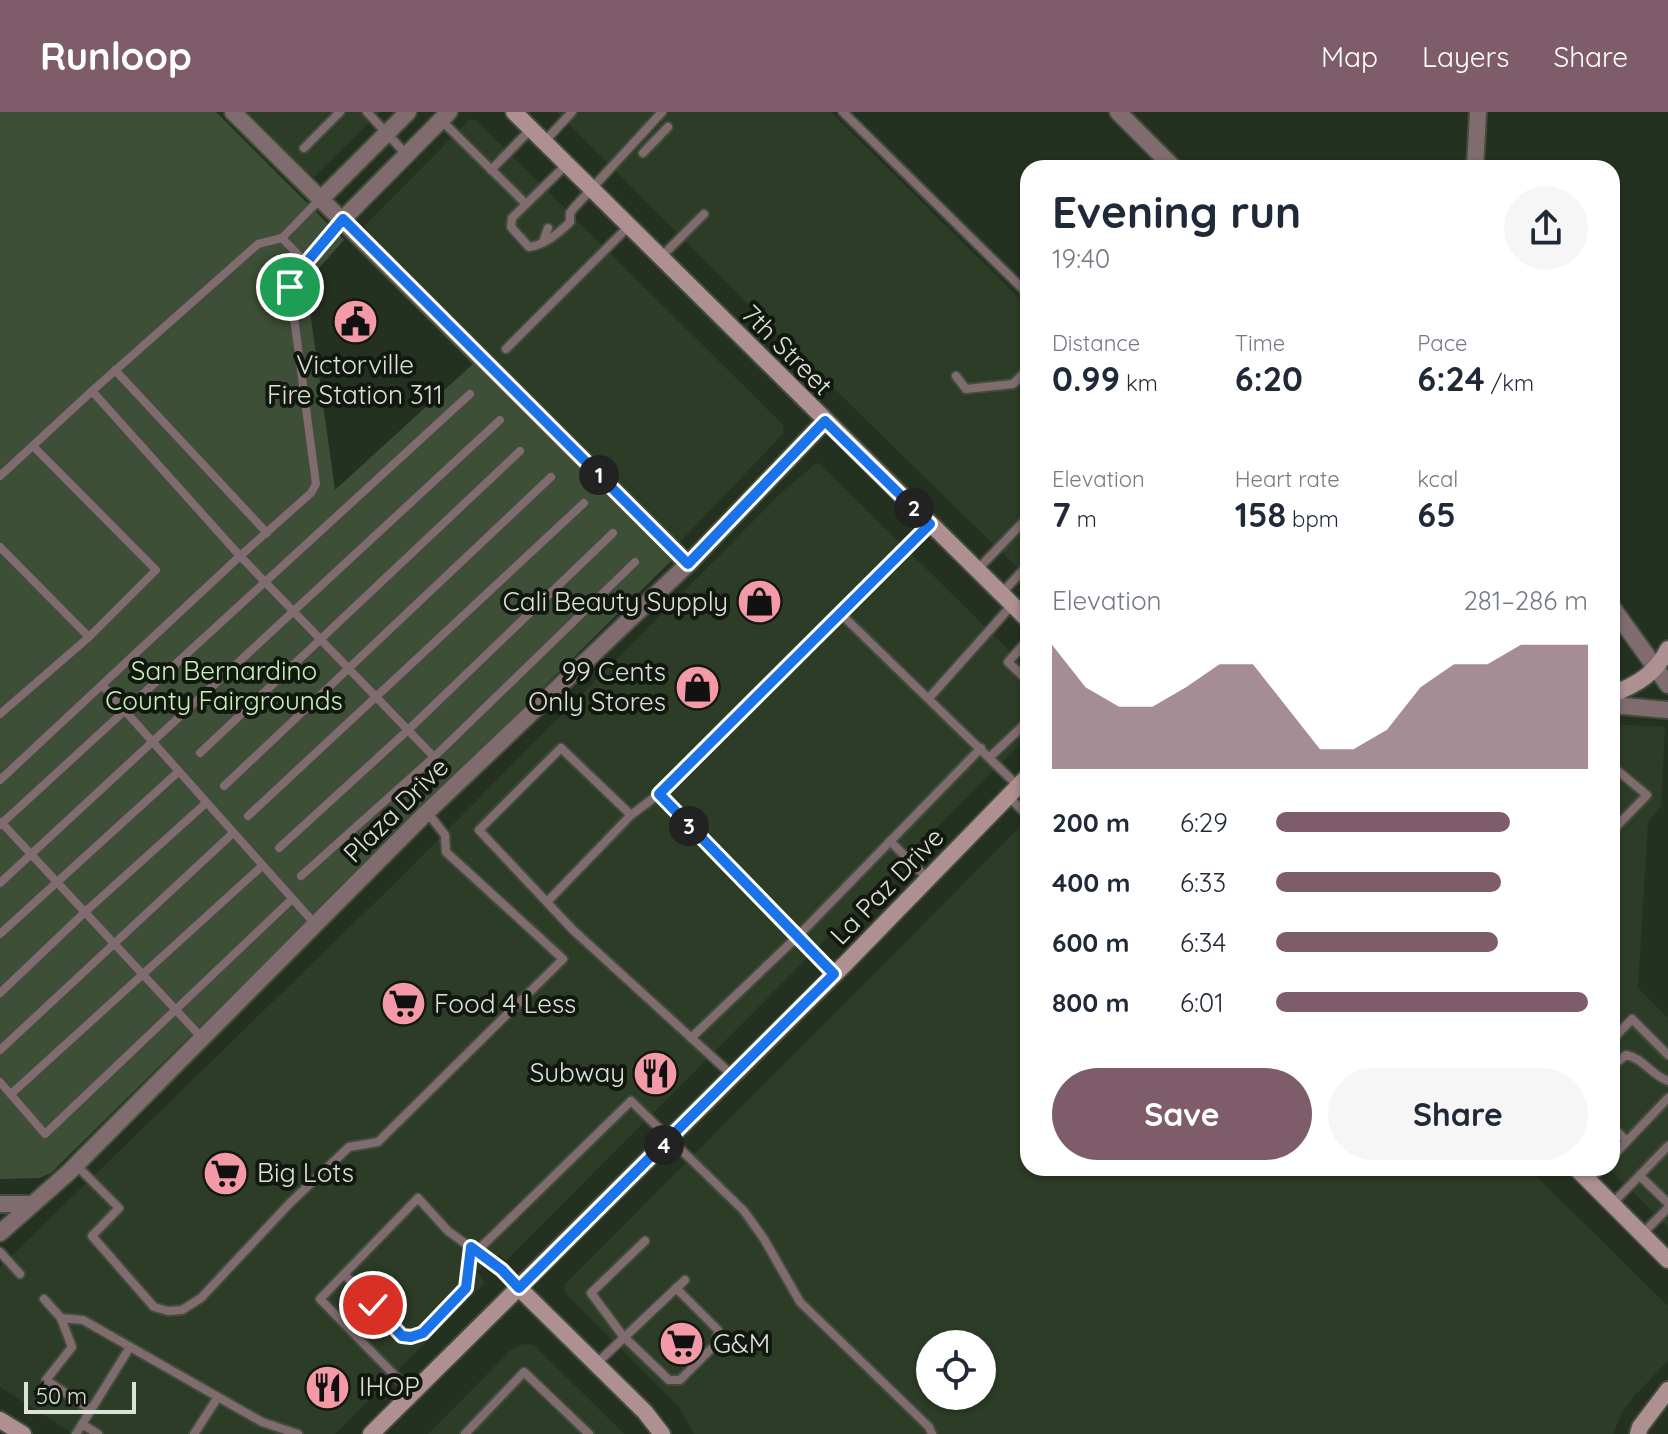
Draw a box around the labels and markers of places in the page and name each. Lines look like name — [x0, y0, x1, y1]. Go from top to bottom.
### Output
pin — [256, 253, 324, 321]
public building icon: Victorville Fire Station 311 — [331, 298, 379, 346]
place label: Victorville Fire Station 311 — [267, 348, 443, 411]
pin: 1 — [579, 455, 619, 495]
pin: 2 — [894, 488, 934, 528]
shop icon: Cali Beauty Supply — [735, 578, 783, 626]
place label: Cali Beauty Supply — [503, 585, 728, 618]
place label: 99 Cents Only Stores — [528, 655, 666, 718]
shop icon: 99 Cents Only Stores — [673, 663, 721, 711]
pin: 3 — [669, 806, 709, 846]
supermarket icon: Food 4 Less — [379, 980, 427, 1028]
place label: Food 4 Less — [434, 987, 576, 1020]
restaurant icon: Subway — [632, 1049, 680, 1097]
place label: Subway — [530, 1056, 625, 1089]
pin: 4 — [644, 1125, 684, 1165]
supermarket icon: Big Lots — [202, 1149, 250, 1197]
place label: Big Lots — [257, 1156, 354, 1189]
pin — [339, 1271, 407, 1339]
supermarket icon: G&M — [658, 1320, 706, 1368]
place label: G&M — [713, 1327, 770, 1360]
restaurant icon: IHOP — [304, 1363, 352, 1411]
place label: IHOP — [359, 1370, 420, 1403]

